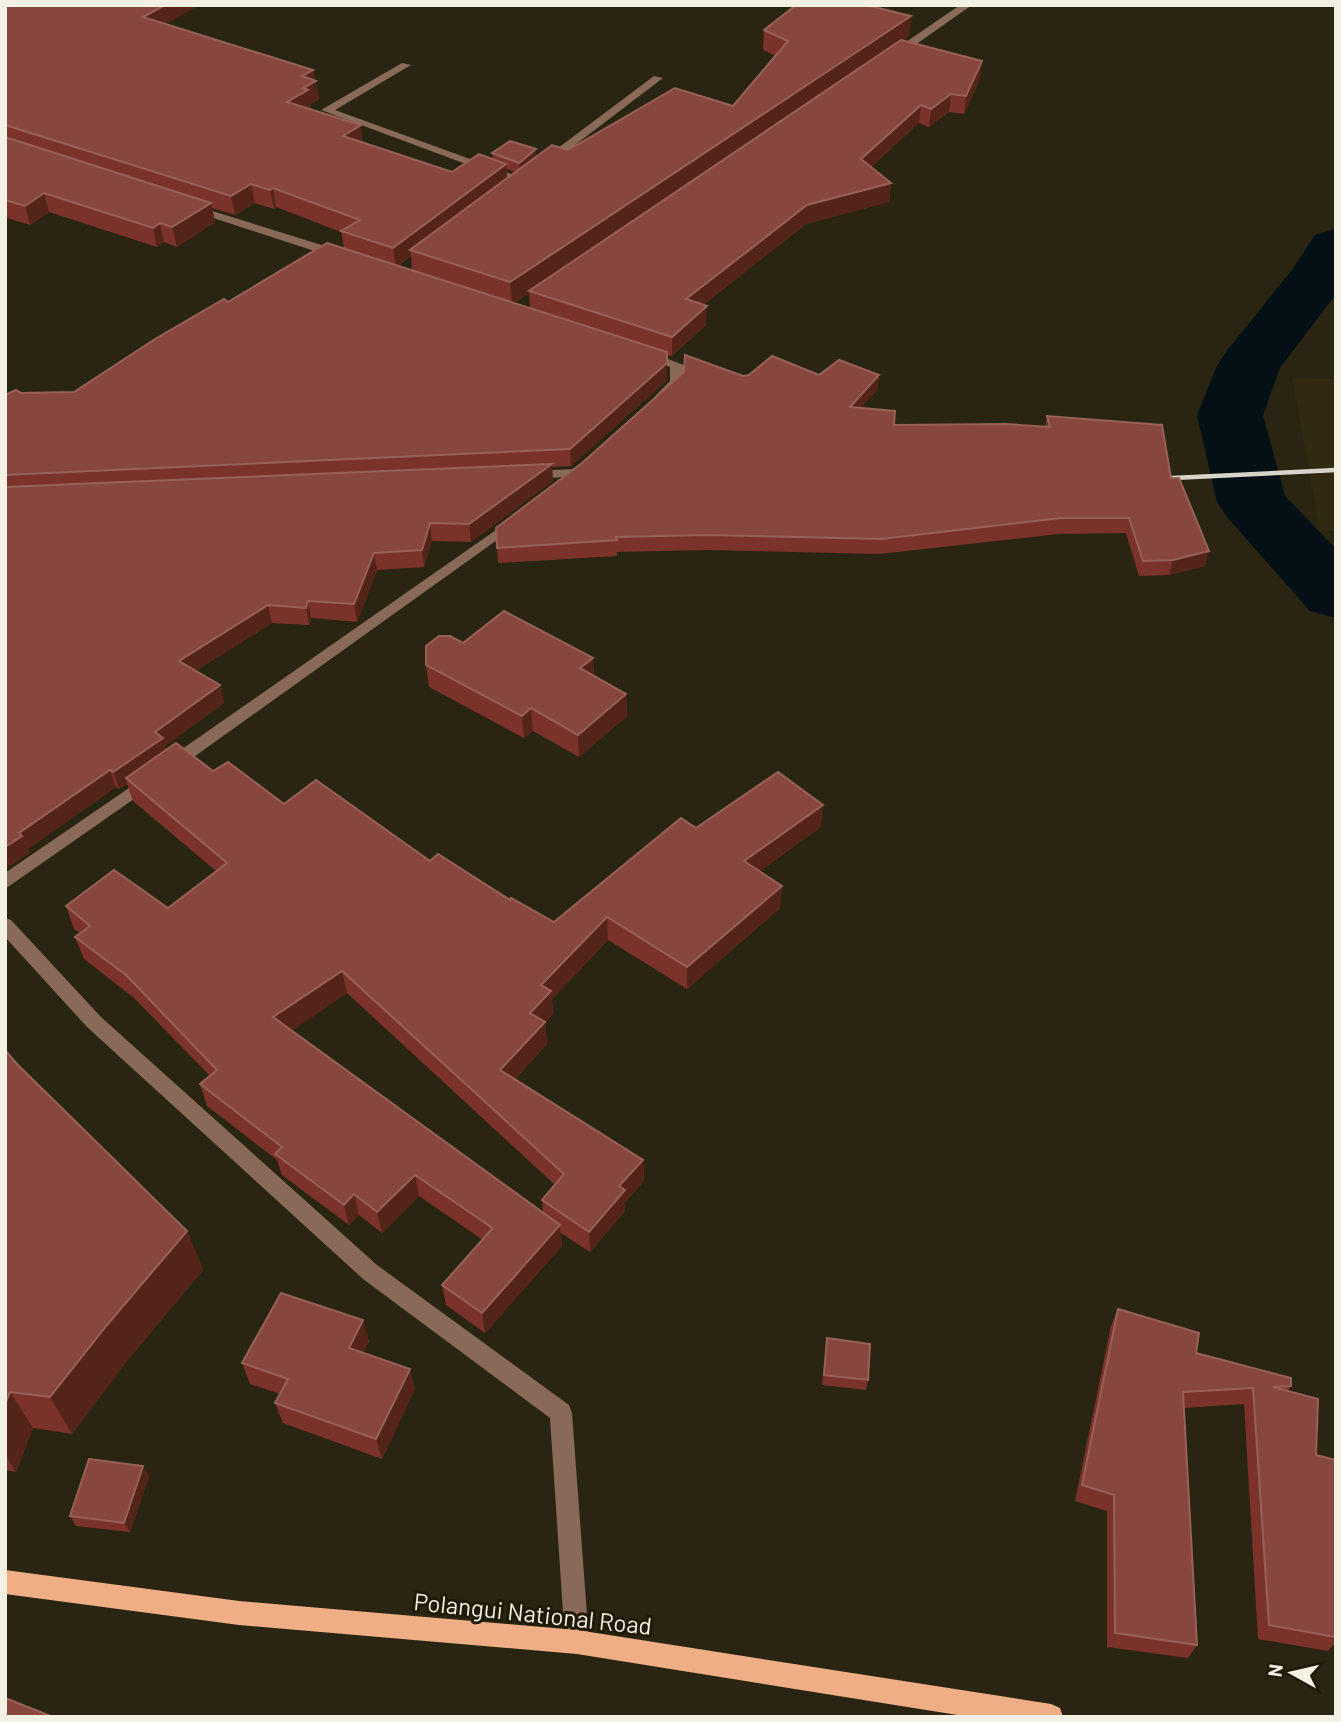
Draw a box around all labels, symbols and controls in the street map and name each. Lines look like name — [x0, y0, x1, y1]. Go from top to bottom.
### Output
street label: Polangui National Road — [413, 1586, 653, 1640]
north arrow — [1257, 1638, 1327, 1708]
text: N — [1262, 1663, 1287, 1678]

